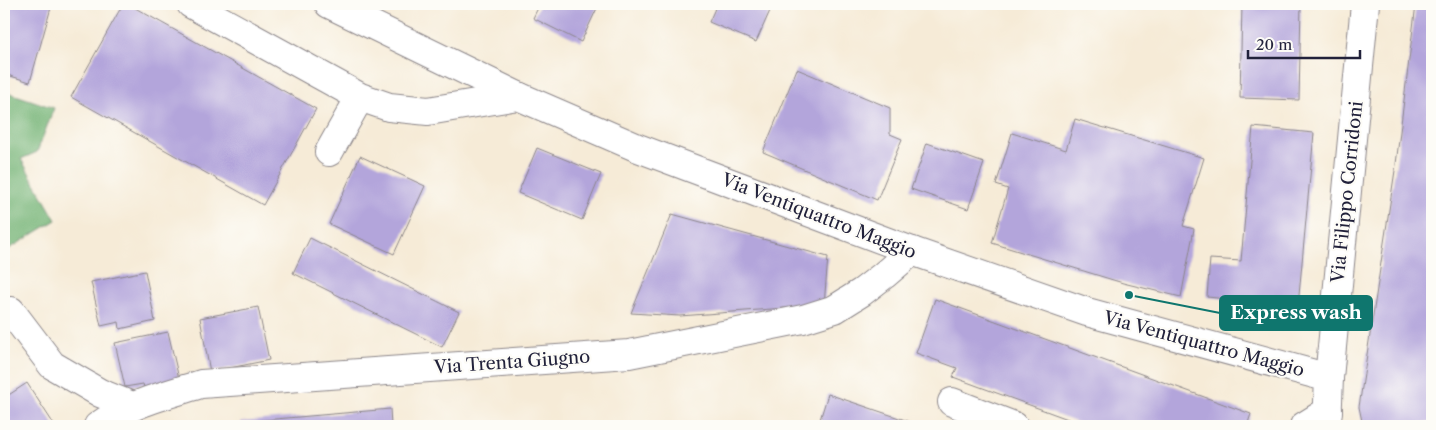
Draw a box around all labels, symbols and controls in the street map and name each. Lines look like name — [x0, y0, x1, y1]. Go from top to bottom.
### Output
scale bar — [1248, 28, 1361, 60]
text: 20 m — [1256, 35, 1292, 54]
street label: Via Filippo Corridoni — [1326, 99, 1368, 285]
street label: Via Ventiquattro Maggio — [718, 168, 919, 263]
callout: Express wash — [1220, 296, 1372, 330]
text: Express wash — [1230, 301, 1362, 324]
street label: Via Ventiquattro Maggio — [1100, 306, 1307, 381]
street label: Via Trenta Giugno — [432, 346, 591, 378]

